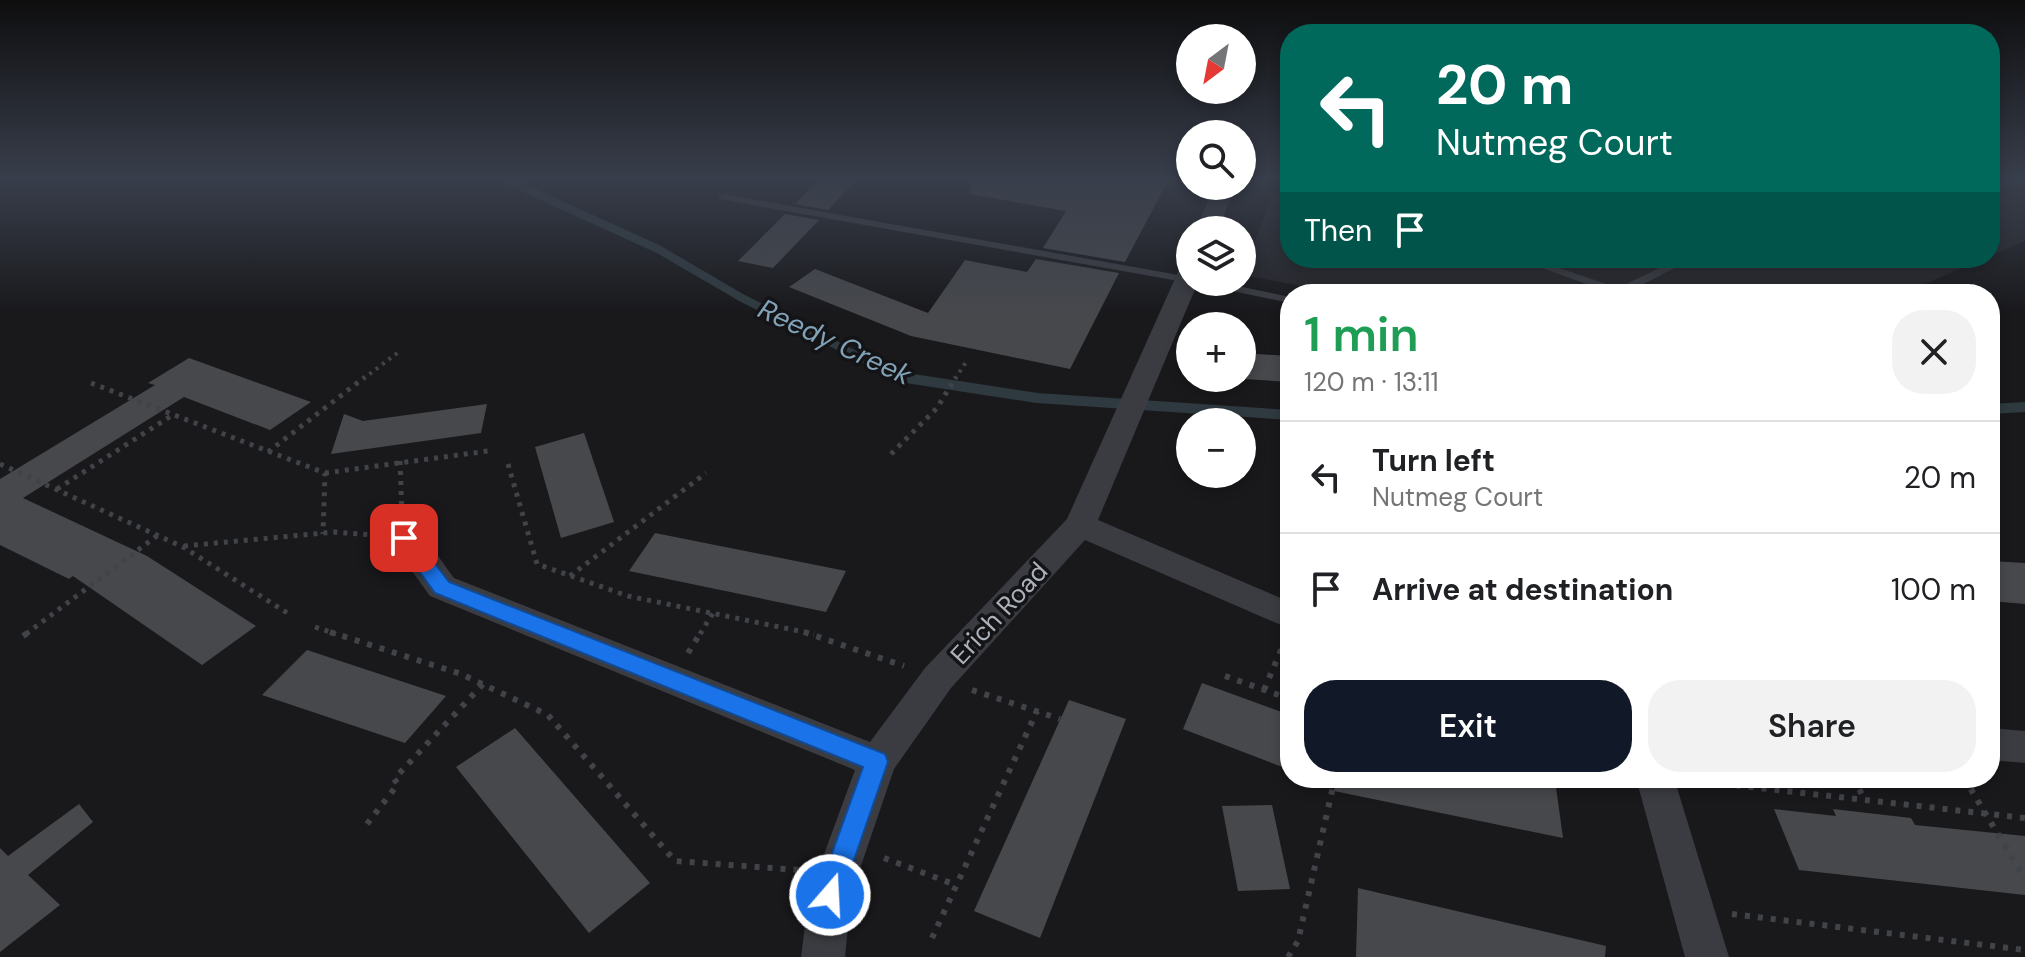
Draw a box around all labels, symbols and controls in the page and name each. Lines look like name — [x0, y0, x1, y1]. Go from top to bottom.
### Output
north arrow — [1176, 24, 1256, 104]
map controls — [1176, 24, 1256, 488]
text: 20 m — [1436, 48, 1573, 121]
icon: left — [1304, 56, 1408, 160]
text: Nutmeg Court — [1436, 119, 1673, 166]
button: search — [1176, 120, 1256, 200]
icon: arrive — [1388, 208, 1432, 252]
text: Then — [1304, 211, 1372, 250]
button: layers — [1176, 216, 1256, 296]
water label: Reedy Creek — [752, 290, 918, 394]
text: 1 min — [1304, 303, 1419, 366]
button: close — [1892, 310, 1976, 394]
button: + — [1176, 312, 1256, 392]
text: 120 m · 13:11 — [1304, 365, 1439, 399]
button: − — [1176, 408, 1256, 488]
text: Turn left — [1372, 441, 1495, 480]
icon: left — [1304, 455, 1348, 499]
text: 20 m — [1904, 458, 1976, 497]
text: Nutmeg Court — [1372, 480, 1543, 514]
pin — [370, 504, 438, 572]
icon: arrive — [382, 516, 426, 560]
street label: Erich Road — [943, 555, 1055, 671]
icon: arrive — [1304, 567, 1348, 611]
text: Arrive at destination — [1372, 570, 1673, 609]
text: 100 m — [1891, 570, 1976, 609]
button: Exit — [1304, 680, 1632, 772]
button: Share — [1648, 680, 1976, 772]
position arrow — [788, 853, 872, 937]

